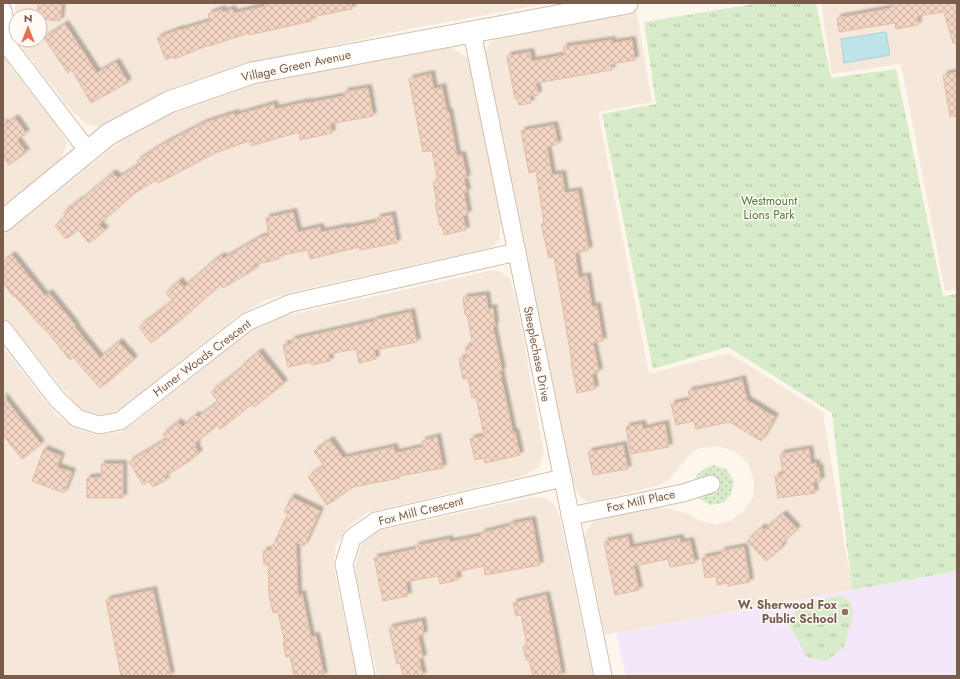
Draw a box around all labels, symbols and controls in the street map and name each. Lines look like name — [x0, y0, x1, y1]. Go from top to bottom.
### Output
north arrow — [8, 8, 48, 48]
text: N — [24, 10, 32, 26]
street label: Village Green Avenue — [239, 46, 353, 86]
park label: Westmount Lions Park — [741, 192, 797, 224]
street label: Steeplechase Drive — [519, 305, 555, 403]
street label: Huner Woods Crescent — [149, 315, 255, 401]
street label: Fox Mill Place — [605, 485, 677, 517]
street label: Fox Mill Crescent — [377, 492, 465, 530]
place label: W. Sherwood Fox Public School — [738, 596, 838, 628]
marker: W. Sherwood Fox Public School — [840, 607, 850, 617]

